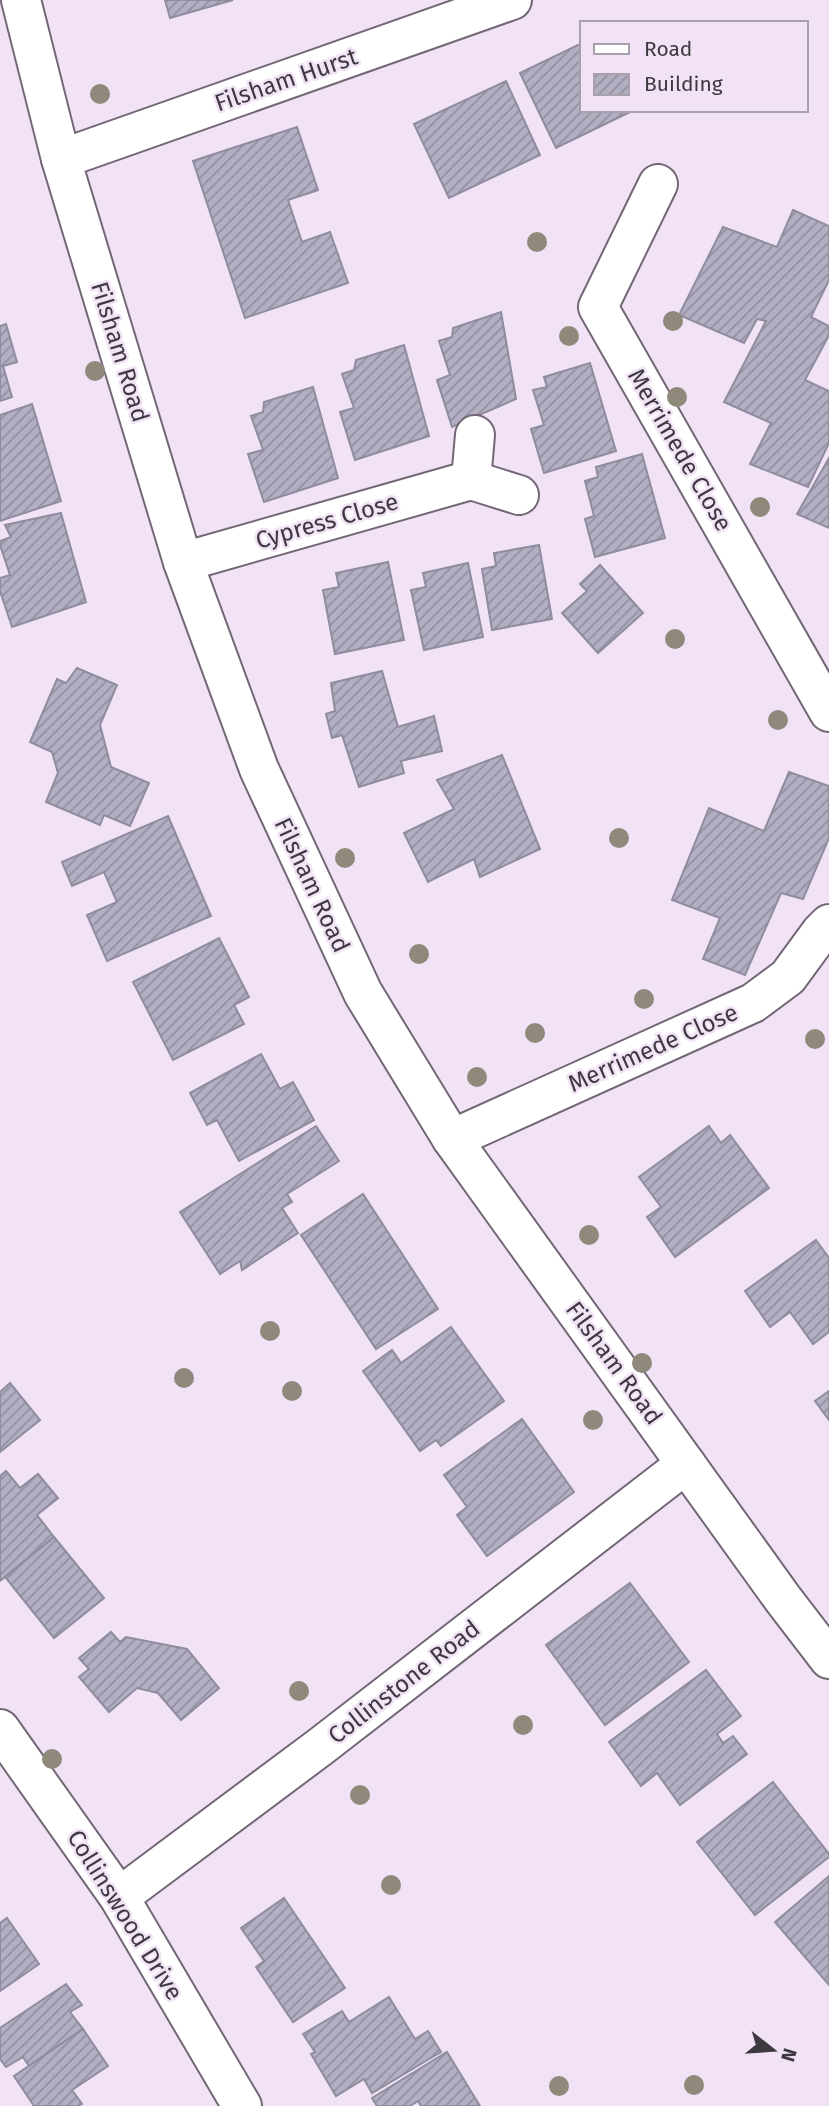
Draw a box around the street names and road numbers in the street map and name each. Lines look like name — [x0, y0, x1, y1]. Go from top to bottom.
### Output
street label: Filsham Hurst — [211, 42, 361, 118]
street label: Filsham Road — [85, 278, 155, 426]
street label: Merrimede Close — [622, 364, 738, 536]
street label: Cypress Close — [253, 487, 401, 555]
street label: Filsham Road — [269, 813, 355, 957]
street label: Merrimede Close — [564, 998, 742, 1098]
street label: Filsham Road — [560, 1296, 668, 1430]
street label: Collinstone Road — [323, 1614, 485, 1750]
street label: Collinswood Drive — [61, 1825, 189, 2005]

